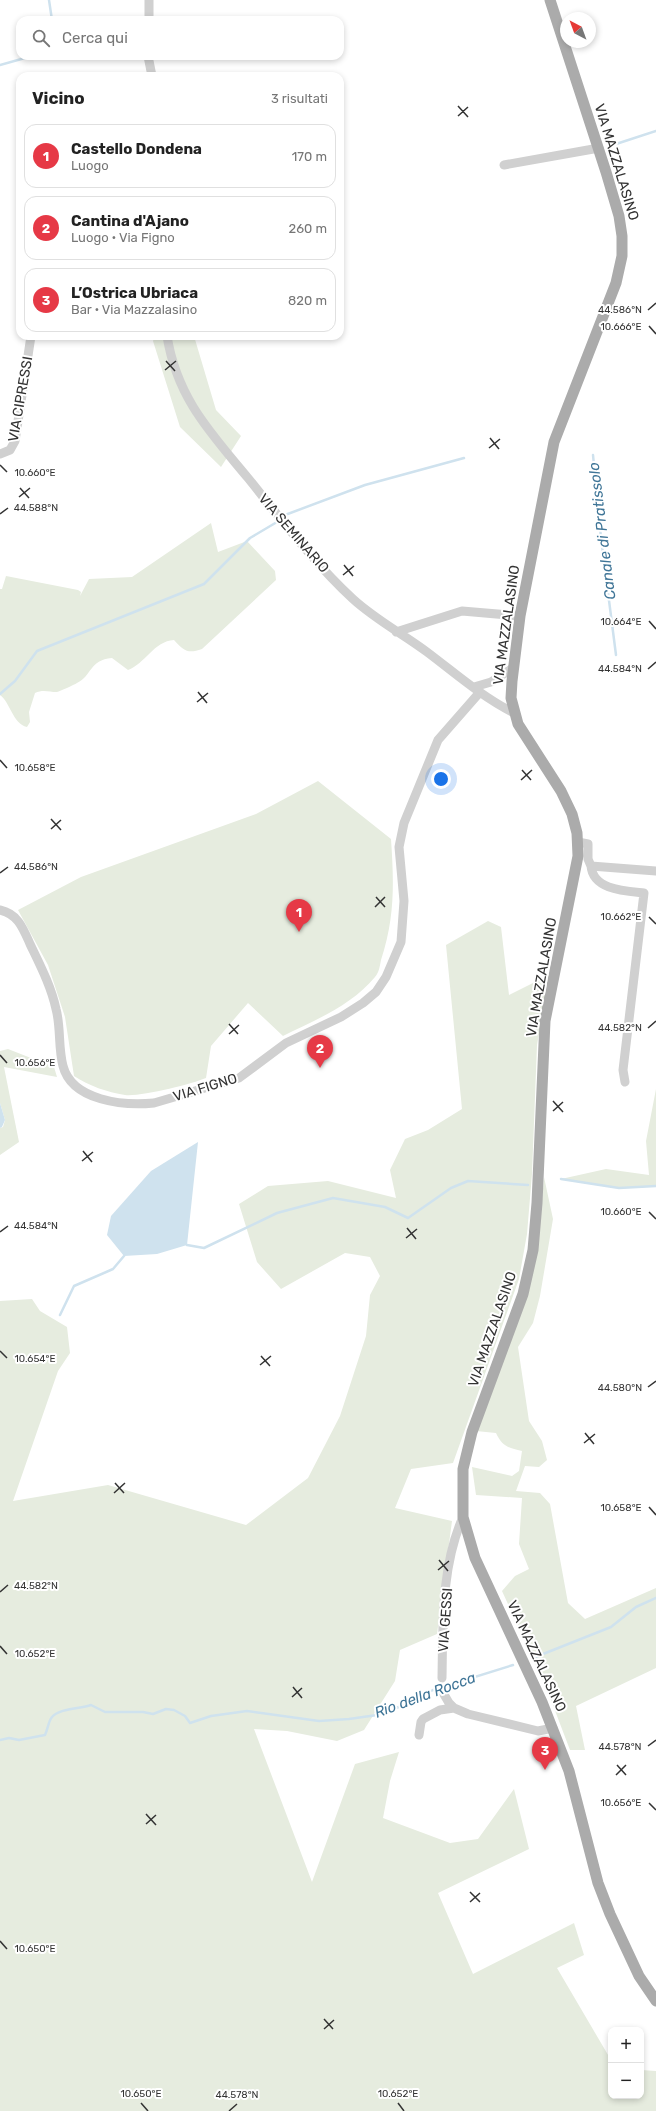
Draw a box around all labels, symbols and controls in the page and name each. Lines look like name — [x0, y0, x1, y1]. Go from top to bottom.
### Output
north arrow — [560, 12, 596, 48]
search box — [16, 16, 344, 60]
icon: search — [30, 27, 52, 49]
text: Cerca qui — [62, 29, 128, 47]
text: Vicino — [32, 88, 85, 108]
text: 3 risultati — [271, 91, 328, 106]
street label: VIA MAZZALASINO — [591, 102, 642, 222]
text: Castello Dondena — [71, 140, 202, 158]
text: 1 — [43, 149, 49, 164]
text: 170 m — [292, 149, 327, 164]
text: Luogo — [71, 158, 109, 173]
text: Cantina d'Ajano — [71, 212, 189, 230]
text: 2 — [42, 221, 50, 236]
text: 260 m — [289, 221, 327, 236]
text: Luogo · Via Figno — [71, 230, 175, 245]
text: L’Ostrica Ubriaca — [71, 284, 198, 302]
text: 3 — [42, 293, 50, 308]
text: 820 m — [288, 293, 327, 308]
text: Bar · Via Mazzalasino — [71, 302, 197, 317]
text: 44.586°N — [598, 304, 642, 316]
text: 10.666°E — [601, 321, 641, 333]
street label: VIA CIPRESSI — [5, 355, 36, 443]
water label: Canale di Pratissolo — [585, 461, 619, 601]
text: 10.660°E — [14, 467, 56, 479]
street label: VIA SEMINARIO — [255, 490, 333, 576]
text: 44.588°N — [14, 502, 58, 514]
street label: VIA MAZZALASINO — [490, 564, 523, 686]
text: 10.664°E — [600, 616, 642, 628]
text: 44.584°N — [598, 663, 642, 675]
text: 10.658°E — [14, 762, 56, 774]
your location — [431, 769, 451, 789]
text: 44.586°N — [14, 861, 58, 873]
pin: 1 — [286, 899, 312, 932]
text: 10.662°E — [601, 911, 641, 923]
street label: VIA MAZZALASINO — [523, 916, 560, 1038]
text: 44.582°N — [598, 1022, 642, 1034]
pin: 2 — [307, 1035, 333, 1068]
text: 10.656°E — [15, 1057, 55, 1069]
street label: VIA FIGNO — [171, 1070, 239, 1105]
text: 10.660°E — [600, 1206, 642, 1218]
text: 44.584°N — [14, 1220, 58, 1232]
street label: VIA MAZZALASINO — [465, 1269, 520, 1389]
text: 10.654°E — [14, 1353, 56, 1365]
text: 44.580°N — [598, 1382, 642, 1394]
text: 10.658°E — [600, 1502, 642, 1514]
text: 44.582°N — [14, 1580, 58, 1592]
street label: VIA GESSI — [435, 1587, 456, 1653]
street label: VIA MAZZALASINO — [503, 1598, 570, 1715]
text: 10.652°E — [15, 1648, 55, 1660]
water label: Rio della Rocca — [372, 1668, 478, 1722]
pin: 3 — [532, 1737, 558, 1770]
text: 44.578°N — [598, 1741, 642, 1753]
text: 10.656°E — [601, 1797, 641, 1809]
text: 10.650°E — [14, 1943, 56, 1955]
map controls — [608, 2027, 644, 2099]
button: + — [608, 2027, 644, 2063]
button: − — [608, 2063, 644, 2099]
text: 10.650°E — [120, 2088, 162, 2100]
text: 10.652°E — [378, 2088, 418, 2100]
text: 44.578°N — [215, 2089, 259, 2101]

